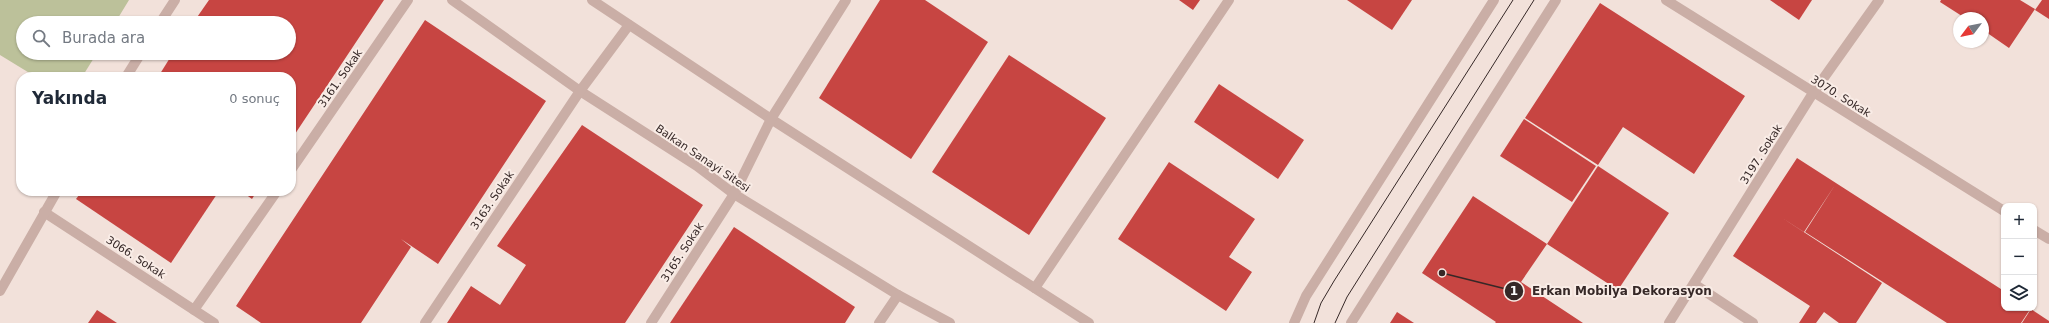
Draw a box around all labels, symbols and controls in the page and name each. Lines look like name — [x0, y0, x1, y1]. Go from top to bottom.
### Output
north arrow — [1953, 12, 1989, 48]
search box — [16, 16, 296, 60]
icon: search — [30, 27, 52, 49]
text: Burada ara — [62, 29, 145, 47]
street label: 3161. Sokak — [316, 46, 366, 110]
street label: 3070. Sokak — [1808, 73, 1874, 120]
text: Yakında — [32, 88, 107, 108]
text: 0 sonuç — [229, 91, 280, 106]
street label: 3197. Sokak — [1738, 121, 1785, 187]
street label: Balkan Sanayi Sitesi — [653, 122, 752, 195]
street label: 3163. Sokak — [468, 168, 517, 232]
map controls — [2001, 203, 2037, 311]
button: + — [2001, 203, 2037, 239]
street label: 3165. Sokak — [658, 220, 707, 284]
street label: 3066. Sokak — [104, 233, 168, 282]
button: − — [2001, 239, 2037, 275]
button: layers — [2001, 275, 2037, 311]
callout: Erkan Mobilya Dekorasyon — [1504, 279, 1720, 303]
text: 1 — [1510, 284, 1518, 298]
text: Erkan Mobilya Dekorasyon — [1532, 284, 1712, 298]

